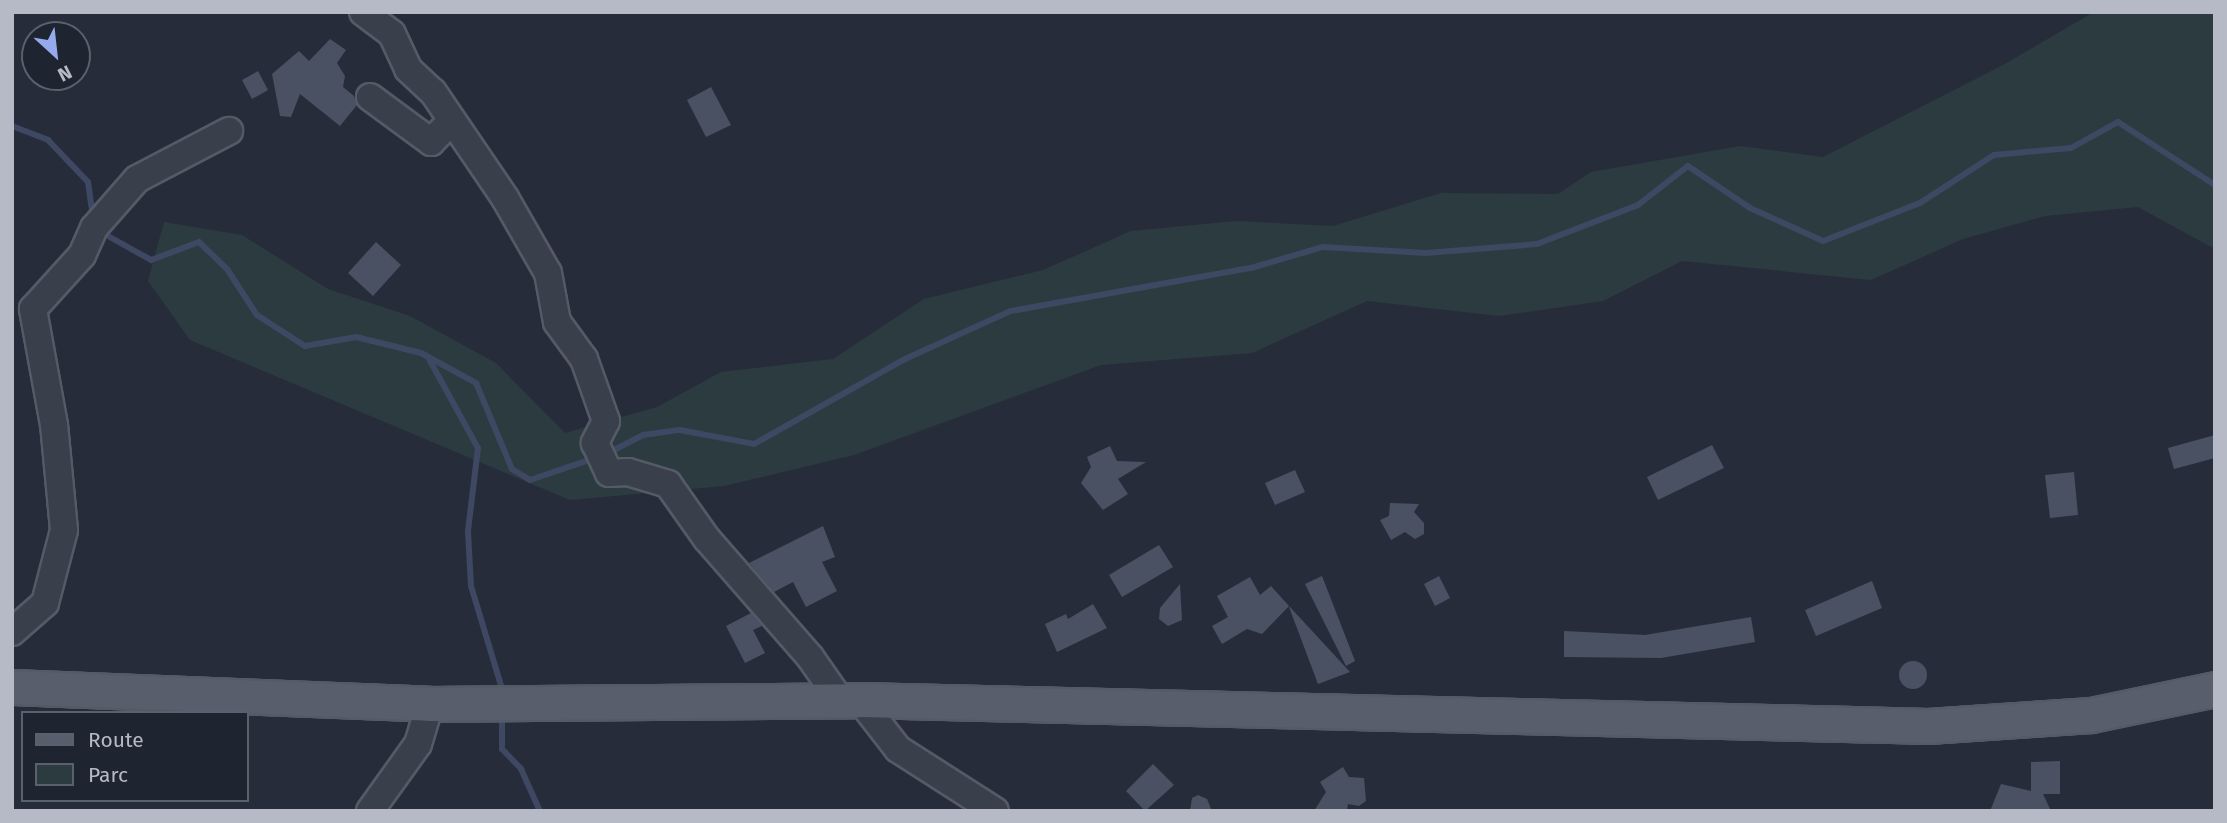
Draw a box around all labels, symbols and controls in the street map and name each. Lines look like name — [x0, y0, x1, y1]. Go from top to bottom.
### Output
north arrow — [21, 21, 91, 91]
text: N — [54, 60, 76, 86]
legend — [21, 711, 248, 802]
text: Route — [88, 727, 144, 753]
text: Parc — [88, 762, 128, 788]

